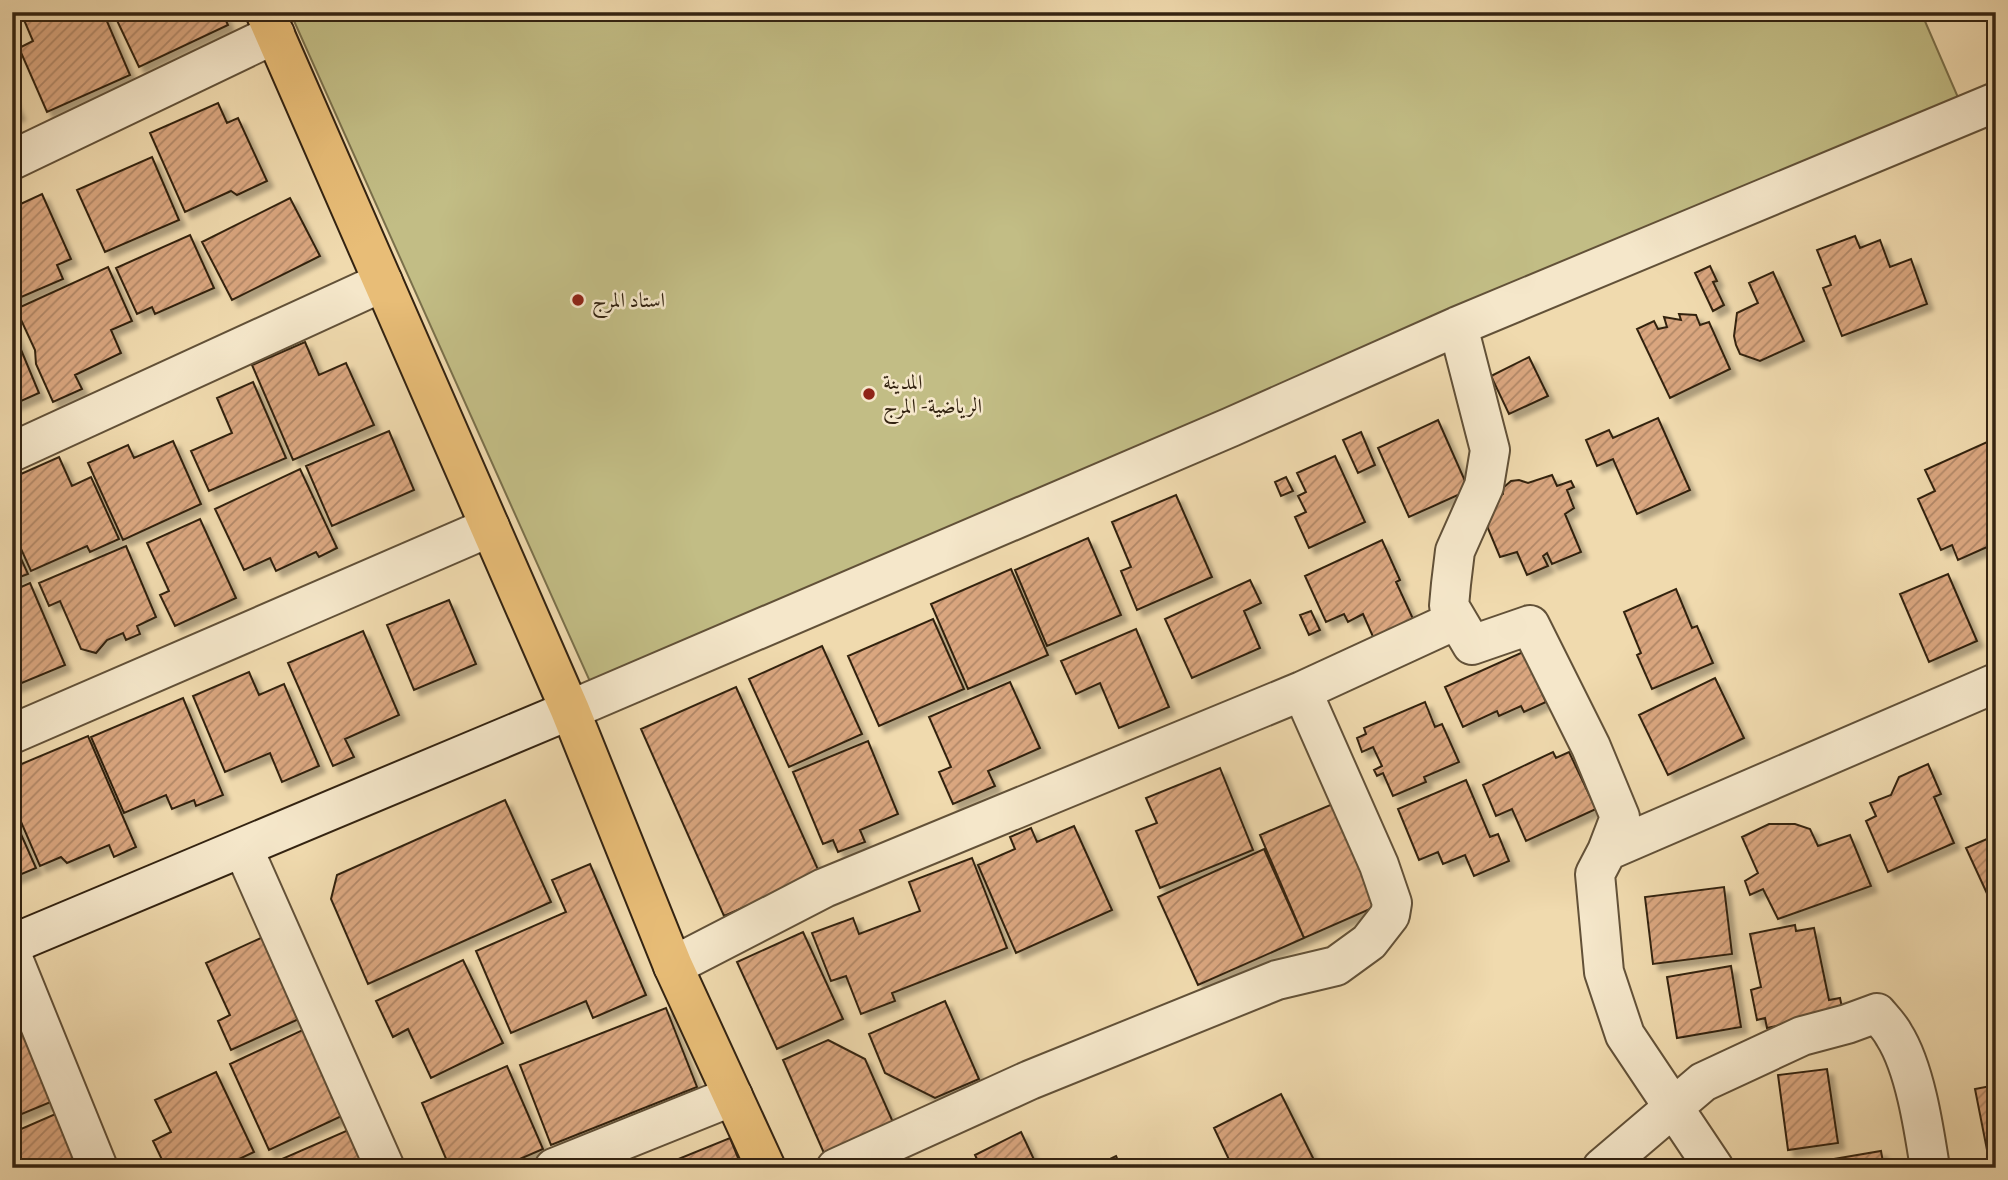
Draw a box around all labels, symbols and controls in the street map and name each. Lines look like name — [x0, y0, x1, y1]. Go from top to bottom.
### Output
place label: استاد المرج — [592, 286, 665, 319]
marker: استاد المرج — [570, 292, 586, 308]
place label: المدينة الرياضية- المرج — [883, 368, 982, 425]
marker: المدينة الرياضية- المرج — [861, 386, 877, 402]

